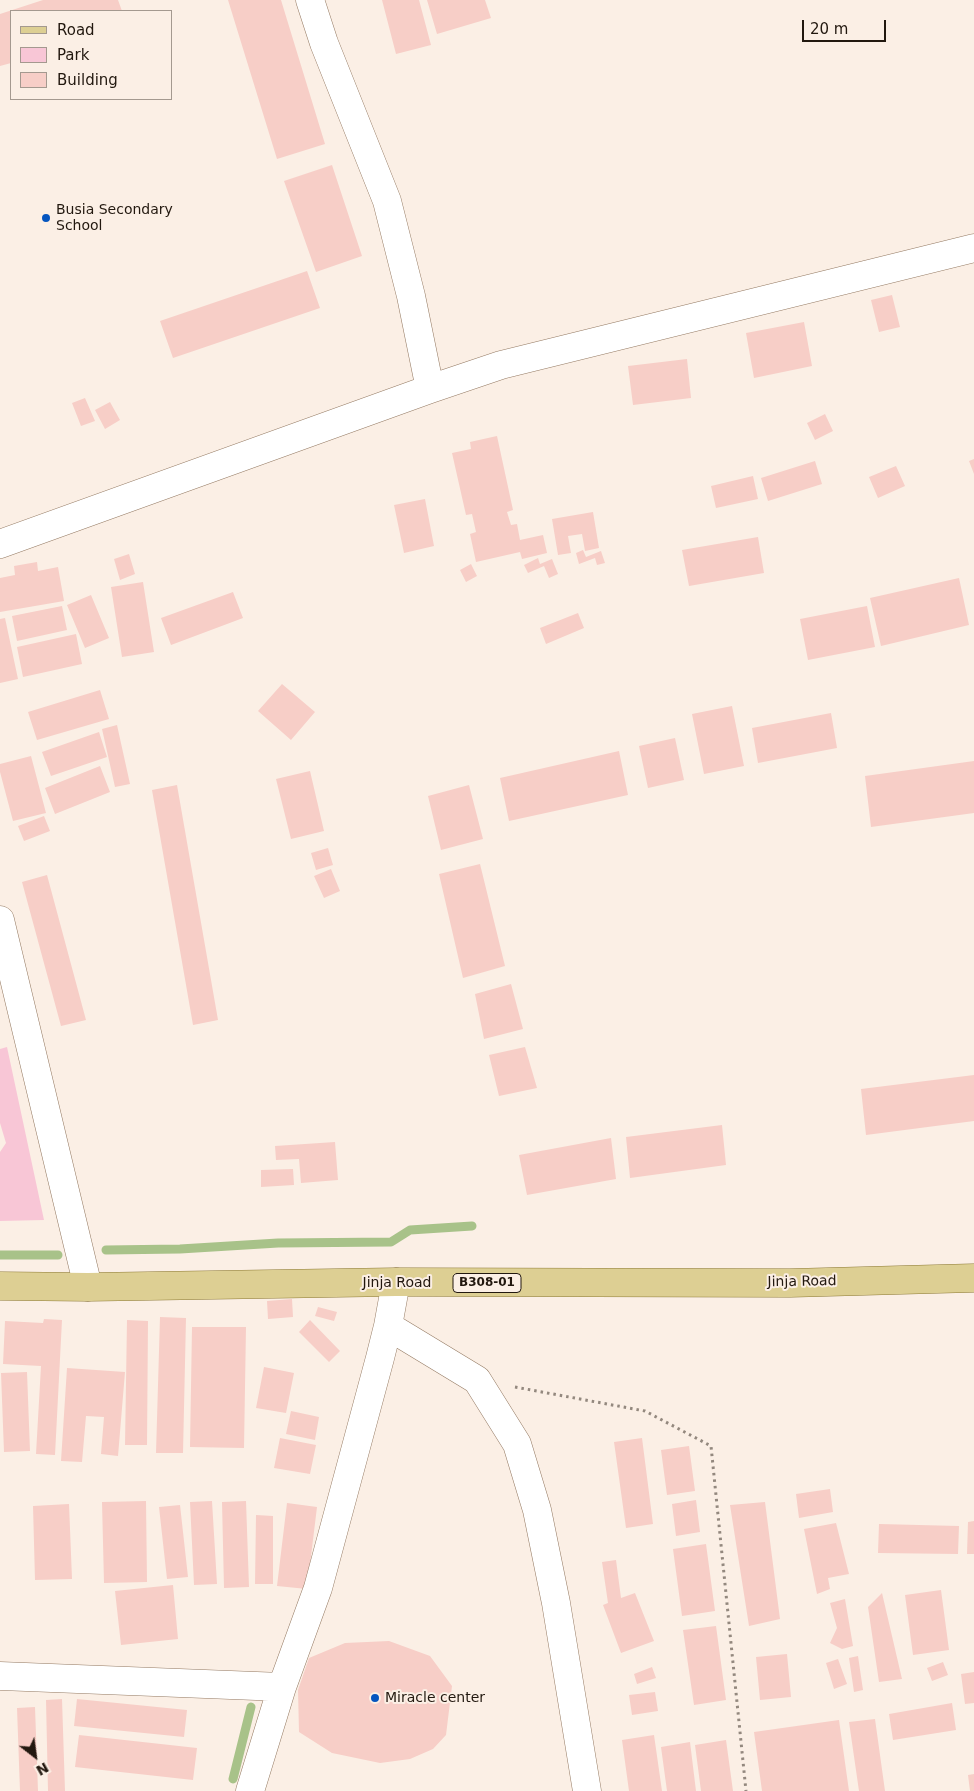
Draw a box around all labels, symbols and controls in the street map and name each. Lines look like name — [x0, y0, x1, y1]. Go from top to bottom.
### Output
legend — [10, 10, 172, 100]
scale bar — [804, 10, 888, 42]
text: 20 m — [810, 20, 848, 38]
text: Road — [57, 21, 95, 39]
text: Park — [57, 46, 89, 64]
text: Building — [57, 71, 118, 89]
place label: Busia Secondary School — [56, 202, 173, 234]
marker: Busia Secondary School — [40, 212, 52, 224]
street label: Jinja Road — [767, 1273, 837, 1291]
road number: B308-01 — [453, 1274, 521, 1292]
street label: Jinja Road — [363, 1275, 431, 1291]
place label: Miracle center — [385, 1690, 485, 1706]
marker: Miracle center — [369, 1692, 381, 1704]
north arrow — [10, 1731, 60, 1781]
text: N — [33, 1759, 52, 1779]

